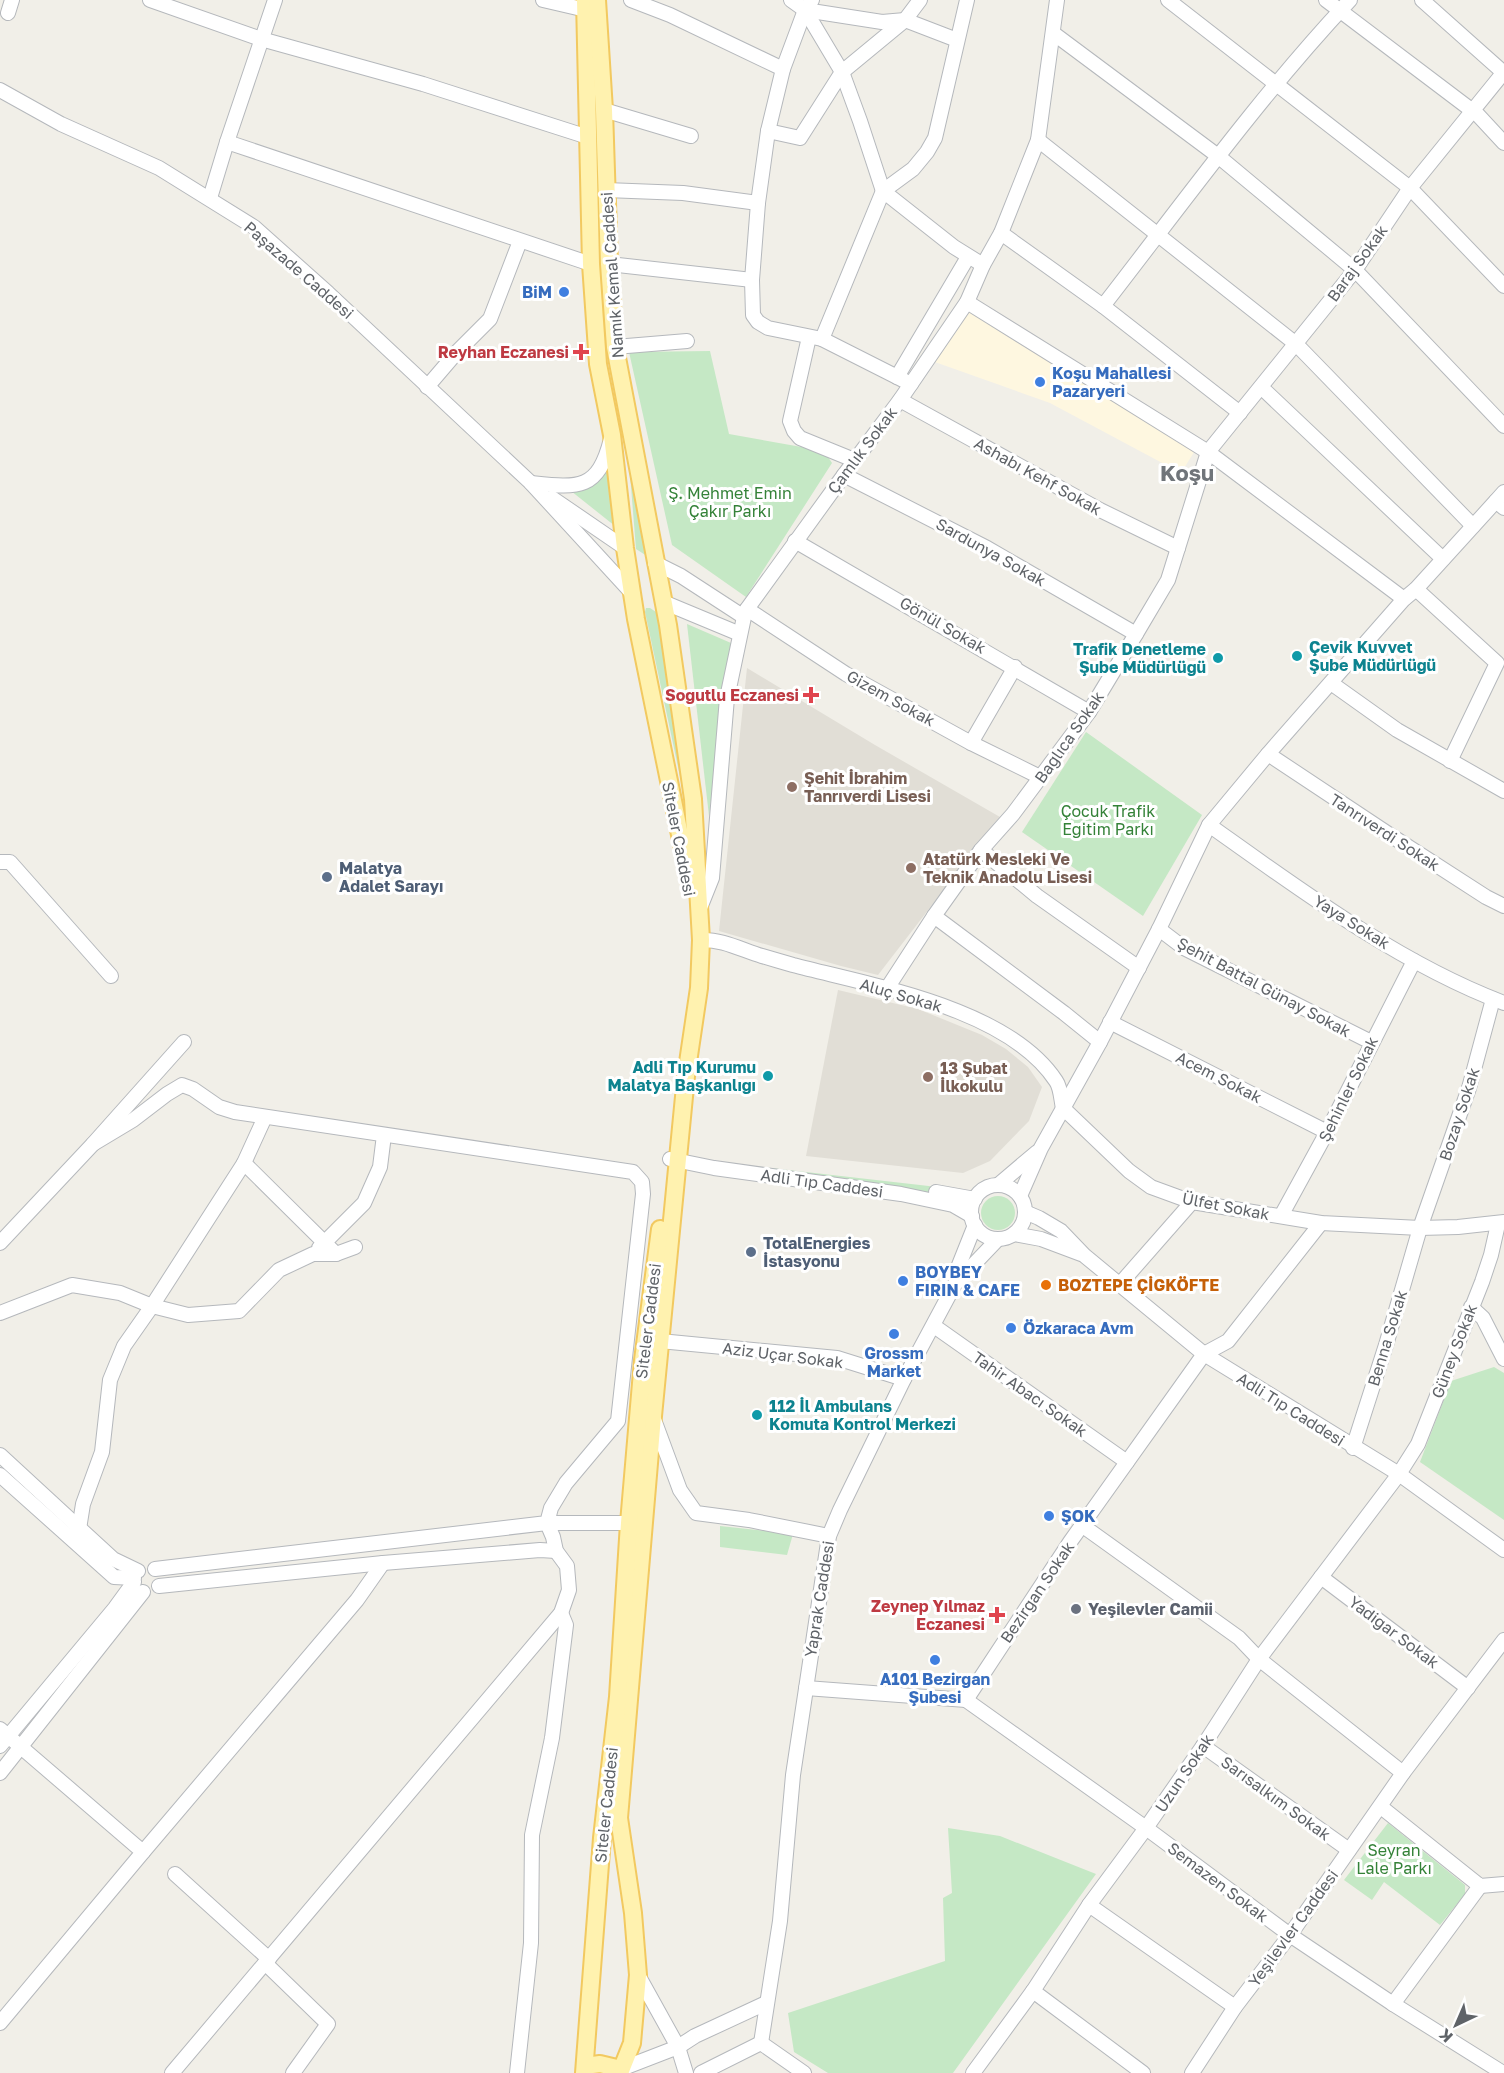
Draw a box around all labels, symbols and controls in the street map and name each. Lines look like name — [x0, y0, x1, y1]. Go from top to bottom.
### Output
street label: Namık Kemal Caddesi — [596, 191, 628, 359]
street label: Paşazade Caddesi — [240, 217, 358, 323]
street label: Baraj Sokak — [1322, 221, 1392, 305]
place label: BiM — [522, 282, 552, 302]
marker: BiM — [557, 285, 571, 299]
place label: Reyhan Eczanesi — [438, 342, 569, 362]
marker: Reyhan Eczanesi — [574, 345, 588, 359]
place label: Koşu Mahallesi Pazaryeri — [1052, 363, 1171, 401]
marker: Koşu Mahallesi Pazaryeri — [1033, 375, 1047, 389]
street label: Çamlık Sokak — [823, 403, 901, 497]
street label: Ashabı Kehf Sokak — [971, 433, 1105, 519]
district label: Koşu — [1160, 459, 1214, 486]
park label: Ş. Mehmet Emin Çakır Parkı — [668, 483, 792, 521]
street label: Sardunya Sokak — [932, 514, 1050, 590]
street label: Gönül Sokak — [896, 592, 990, 658]
place label: Çevik Kuvvet Şube Müdürlüğü — [1309, 637, 1436, 675]
place label: Trafik Denetleme Şube Müdürlüğü — [1073, 639, 1206, 677]
marker: Çevik Kuvvet Şube Müdürlüğü — [1290, 649, 1304, 663]
marker: Trafik Denetleme Şube Müdürlüğü — [1211, 651, 1225, 665]
street label: Gizem Sokak — [843, 666, 939, 730]
place label: Sogutlu Eczanesi — [665, 685, 799, 705]
street label: Bağlıca Sokak — [1030, 687, 1108, 787]
marker: Sogutlu Eczanesi — [804, 688, 818, 702]
place label: Şehit İbrahim Tanrıverdi Lisesi — [804, 768, 931, 806]
street label: Siteler Caddesi — [658, 780, 700, 898]
marker: Şehit İbrahim Tanrıverdi Lisesi — [785, 780, 799, 794]
street label: Tanrıverdi Sokak — [1326, 789, 1444, 875]
park label: Çocuk Trafik Eğitim Parkı — [1061, 801, 1155, 839]
place label: Atatürk Mesleki Ve Teknik Anadolu Lisesi — [923, 849, 1092, 887]
place label: Malatya Adalet Sarayı — [339, 858, 443, 896]
marker: Atatürk Mesleki Ve Teknik Anadolu Lisesi — [904, 861, 918, 875]
marker: Malatya Adalet Sarayı — [320, 870, 334, 884]
street label: Yaya Sokak — [1310, 891, 1394, 953]
street label: Şehit Battal Günay Sokak — [1174, 933, 1354, 1041]
street label: Aluç Sokak — [858, 974, 944, 1016]
street label: Şehinler Sokak — [1314, 1033, 1382, 1145]
street label: Acem Sokak — [1173, 1047, 1265, 1107]
place label: Adli Tıp Kurumu Malatya Başkanlığı — [607, 1057, 756, 1095]
place label: 13 Şubat İlkokulu — [940, 1058, 1008, 1096]
street label: Bozay Sokak — [1435, 1065, 1483, 1163]
marker: Adli Tıp Kurumu Malatya Başkanlığı — [761, 1069, 775, 1083]
marker: 13 Şubat İlkokulu — [921, 1070, 935, 1084]
street label: Adli Tıp Caddesi — [759, 1165, 885, 1201]
street label: Ülfet Sokak — [1181, 1188, 1271, 1224]
place label: TotalEnergies İstasyonu — [763, 1233, 870, 1271]
marker: TotalEnergies İstasyonu — [744, 1245, 758, 1259]
street label: Siteler Caddesi — [631, 1262, 665, 1380]
place label: BOYBEY FIRIN & CAFE — [915, 1262, 1020, 1300]
marker: BOYBEY FIRIN & CAFE — [896, 1274, 910, 1288]
place label: BOZTEPE ÇİĞKÖFTE — [1058, 1275, 1219, 1295]
marker: BOZTEPE ÇİĞKÖFTE — [1039, 1278, 1053, 1292]
street label: Benna Sokak — [1363, 1287, 1411, 1389]
street label: Güney Sokak — [1427, 1301, 1481, 1401]
place label: Özkaraca Avm — [1023, 1318, 1134, 1338]
marker: Özkaraca Avm — [1004, 1321, 1018, 1335]
marker: Grossm Market — [887, 1327, 901, 1341]
street label: Aziz Uçar Sokak — [721, 1338, 845, 1372]
place label: Grossm Market — [864, 1343, 924, 1381]
street label: Tahir Abacı Sokak — [969, 1347, 1091, 1441]
street label: Adli Tıp Caddesi — [1233, 1368, 1349, 1450]
place label: 112 İl Ambulans Komuta Kontrol Merkezi — [769, 1396, 956, 1434]
marker: 112 İl Ambulans Komuta Kontrol Merkezi — [750, 1408, 764, 1422]
place label: ŞOK — [1061, 1506, 1096, 1526]
marker: ŞOK — [1042, 1509, 1056, 1523]
street label: Bezirgan Sokak — [996, 1537, 1078, 1647]
street label: Yaprak Caddesi — [800, 1539, 838, 1659]
street label: Yadigar Sokak — [1345, 1591, 1443, 1673]
place label: Zeynep Yılmaz Eczanesi — [871, 1596, 985, 1634]
place label: Yeşilevler Camii — [1088, 1599, 1213, 1619]
marker: Yeşilevler Camii — [1069, 1602, 1083, 1616]
marker: Zeynep Yılmaz Eczanesi — [990, 1608, 1004, 1622]
marker: A101 Bezirgan Şubesi — [928, 1653, 942, 1667]
place label: A101 Bezirgan Şubesi — [880, 1669, 990, 1707]
street label: Uzun Sokak — [1150, 1730, 1218, 1816]
street label: Siteler Caddesi — [590, 1746, 622, 1864]
street label: Sarısalkım Sokak — [1217, 1751, 1335, 1845]
street label: Semazen Sokak — [1164, 1838, 1272, 1926]
park label: Seyran Lale Parkı — [1356, 1840, 1432, 1878]
street label: Yeşilevler Caddesi — [1244, 1865, 1342, 1991]
north arrow — [1426, 1995, 1486, 2055]
text: K — [1434, 2024, 1457, 2047]

